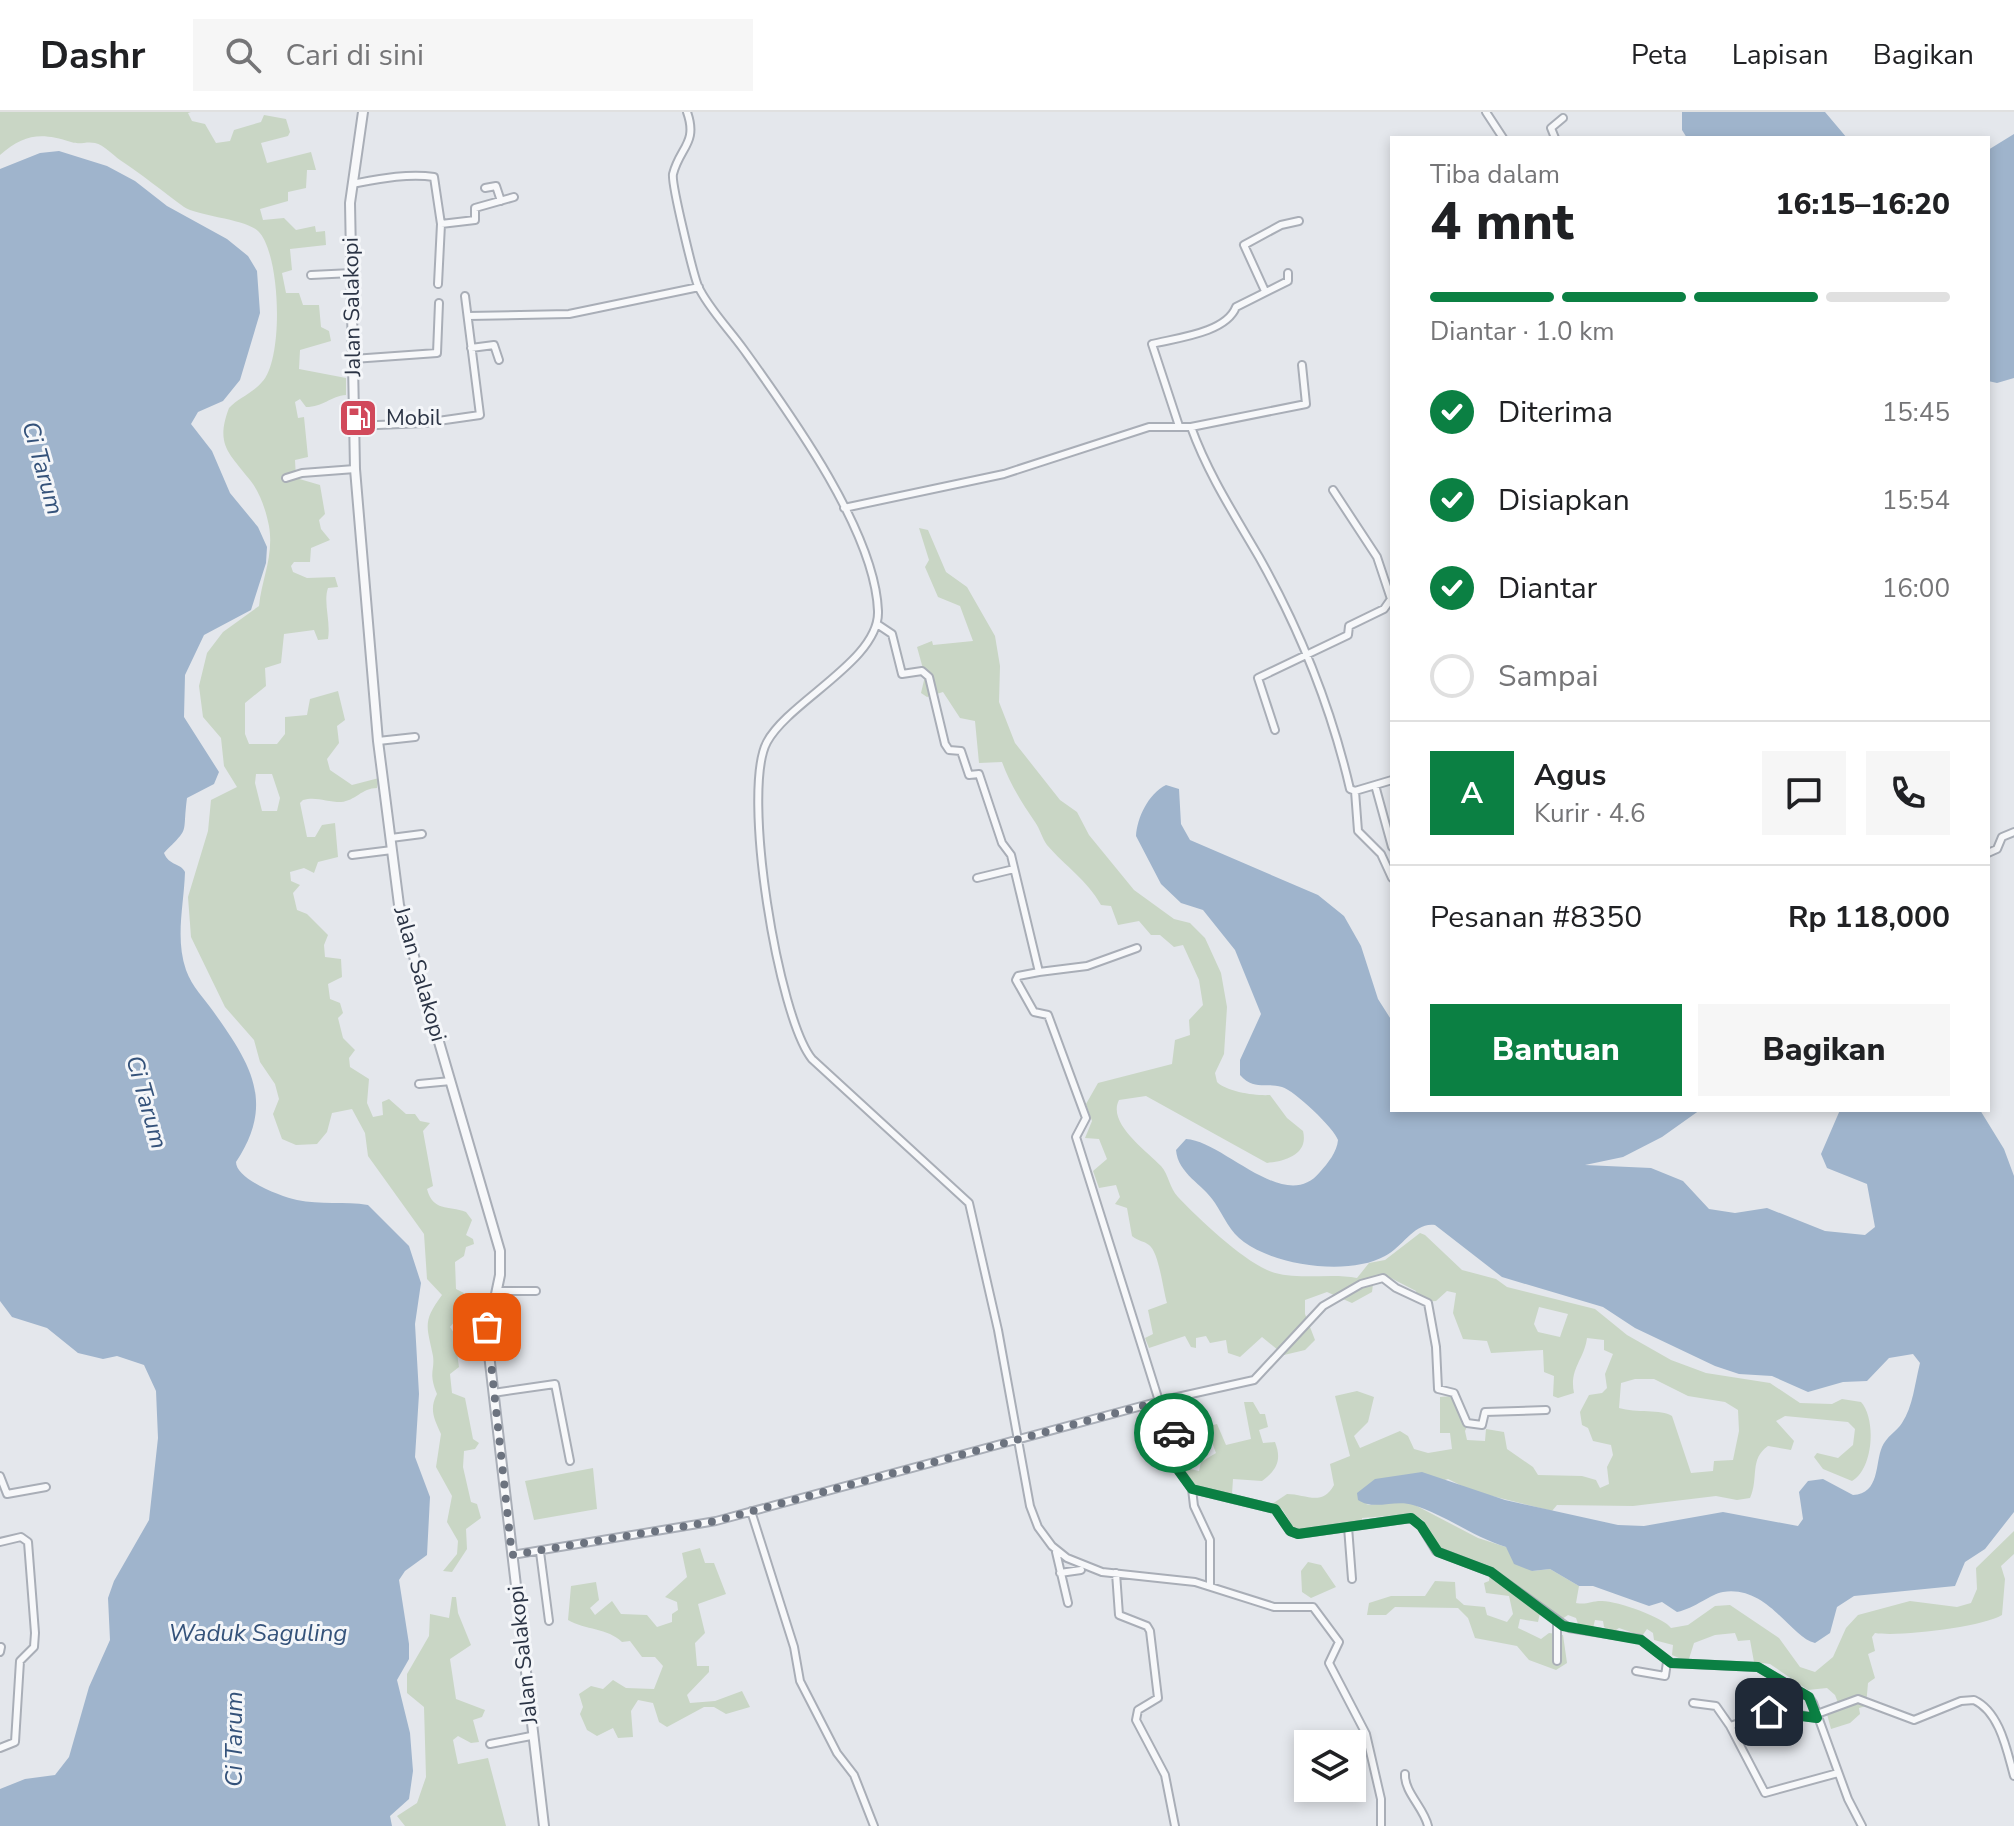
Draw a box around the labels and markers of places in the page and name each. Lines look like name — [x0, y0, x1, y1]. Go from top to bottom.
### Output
fuel station icon: Mobil — [337, 397, 379, 439]
place label: Mobil — [386, 403, 442, 433]
pin — [453, 1293, 521, 1361]
pin — [1735, 1678, 1803, 1746]

